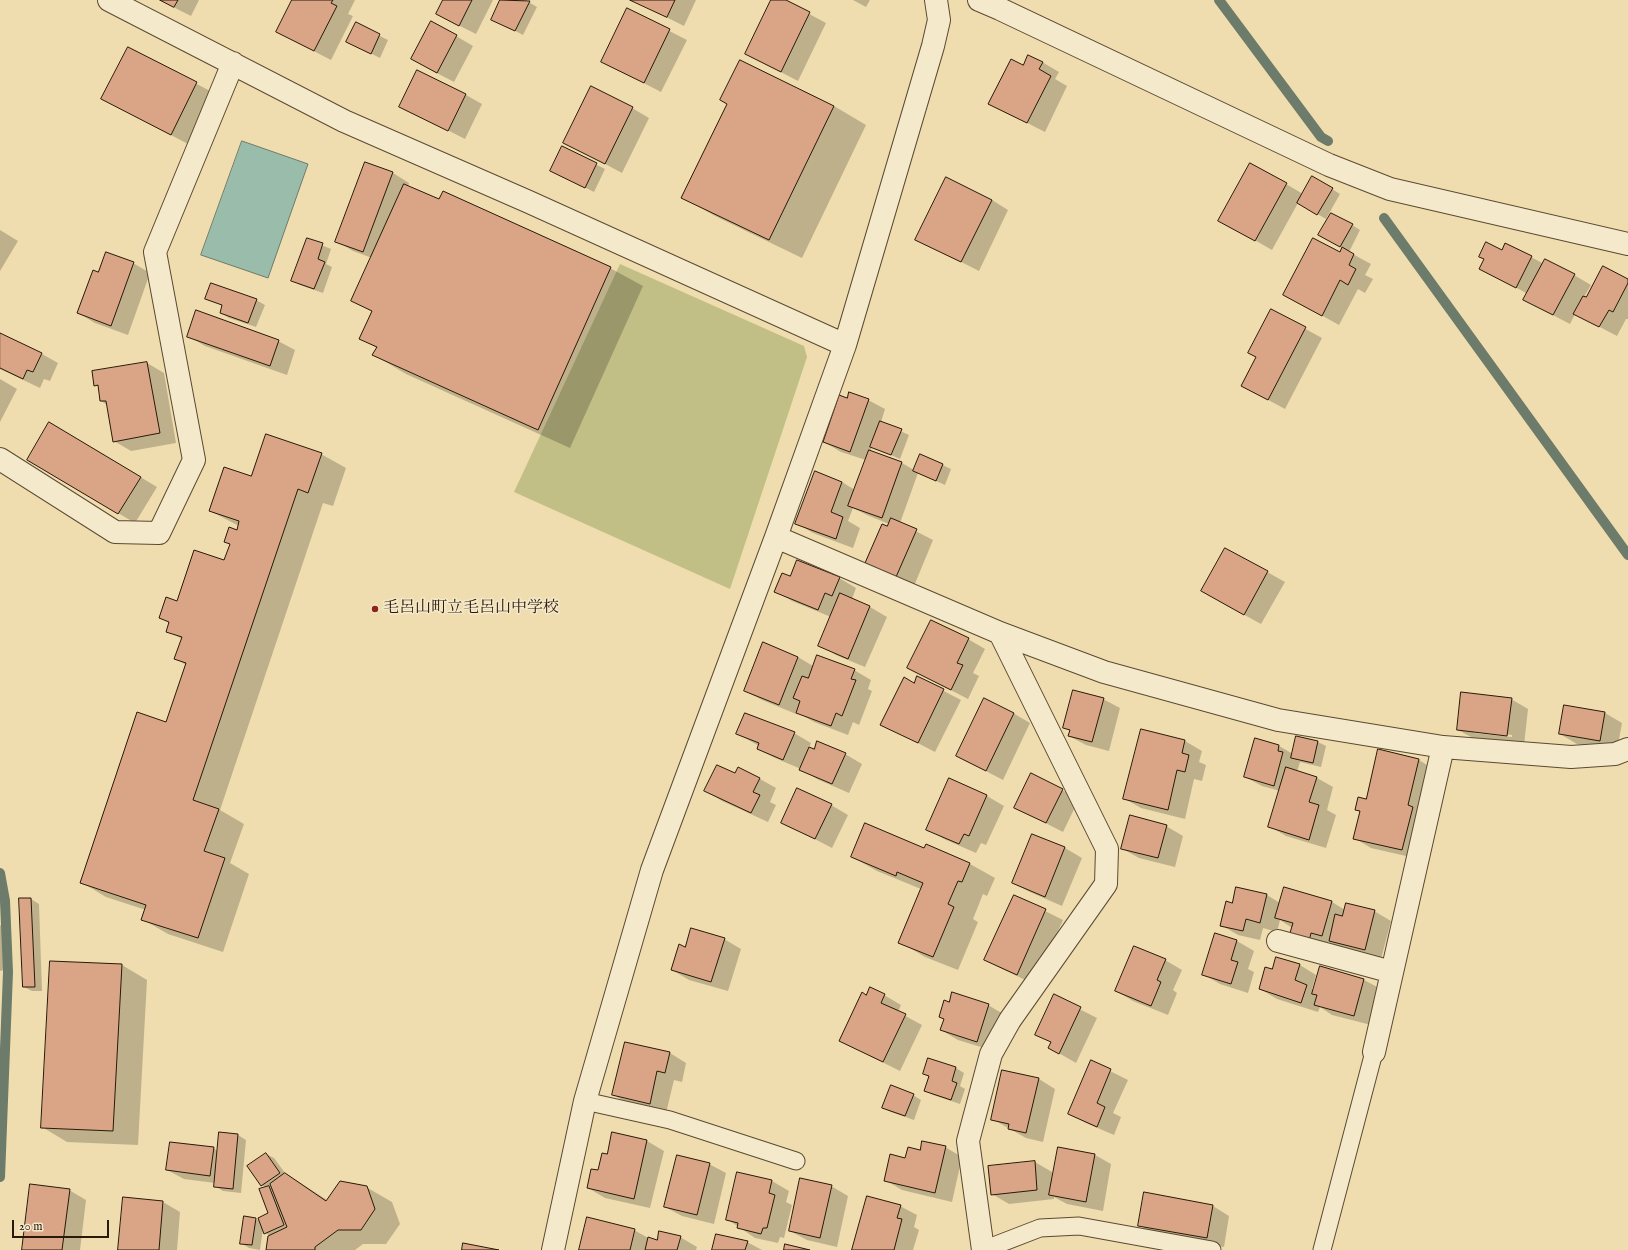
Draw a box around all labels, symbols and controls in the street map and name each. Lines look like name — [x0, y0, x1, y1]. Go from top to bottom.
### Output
place label: 毛呂山町立毛呂山中学校 — [383, 599, 559, 619]
marker: 毛呂山町立毛呂山中学校 — [370, 604, 380, 614]
scale bar — [14, 1212, 111, 1238]
text: 20 m — [19, 1219, 42, 1234]

